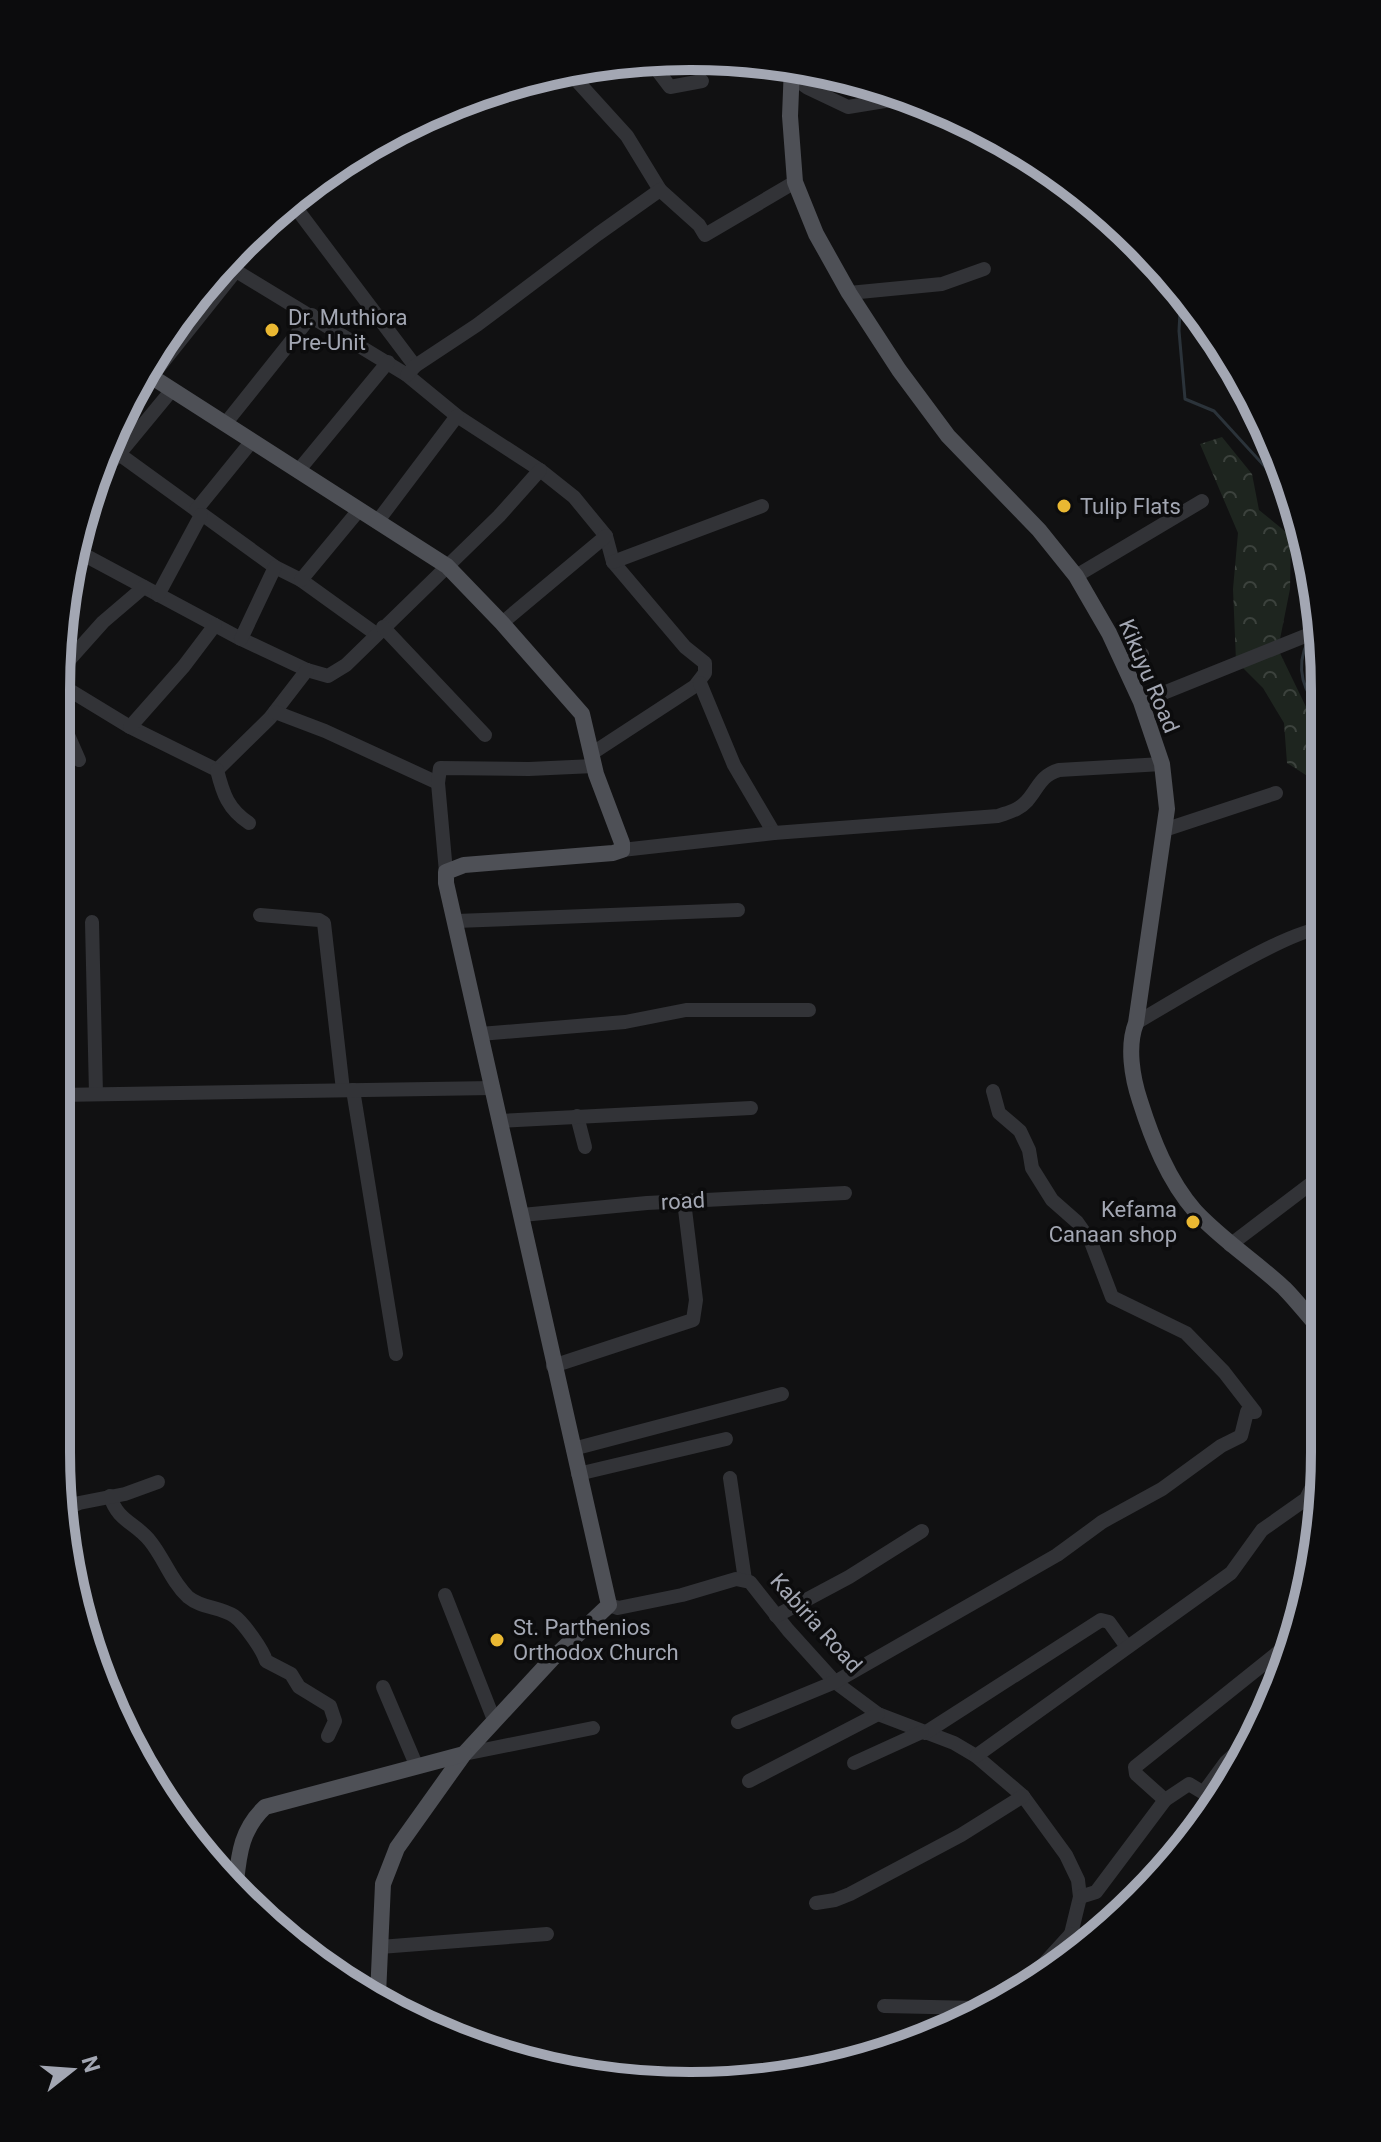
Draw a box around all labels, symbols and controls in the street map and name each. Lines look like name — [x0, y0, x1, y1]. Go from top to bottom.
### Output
place label: Dr. Muthiora Pre-Unit — [288, 305, 407, 355]
marker: Dr. Muthiora Pre-Unit — [263, 321, 281, 339]
place label: Tulip Flats — [1080, 494, 1181, 519]
marker: Tulip Flats — [1055, 497, 1073, 515]
street label: Kikuyu Road — [1114, 615, 1184, 737]
street label: road — [660, 1187, 706, 1215]
place label: Kefama Canaan shop — [1049, 1197, 1177, 1247]
marker: Kefama Canaan shop — [1184, 1213, 1202, 1231]
street label: Kabiria Road — [765, 1568, 867, 1678]
place label: St. Parthenios Orthodox Church — [513, 1615, 679, 1665]
marker: St. Parthenios Orthodox Church — [488, 1631, 506, 1649]
north arrow — [32, 2030, 112, 2110]
text: N — [76, 2053, 105, 2075]

